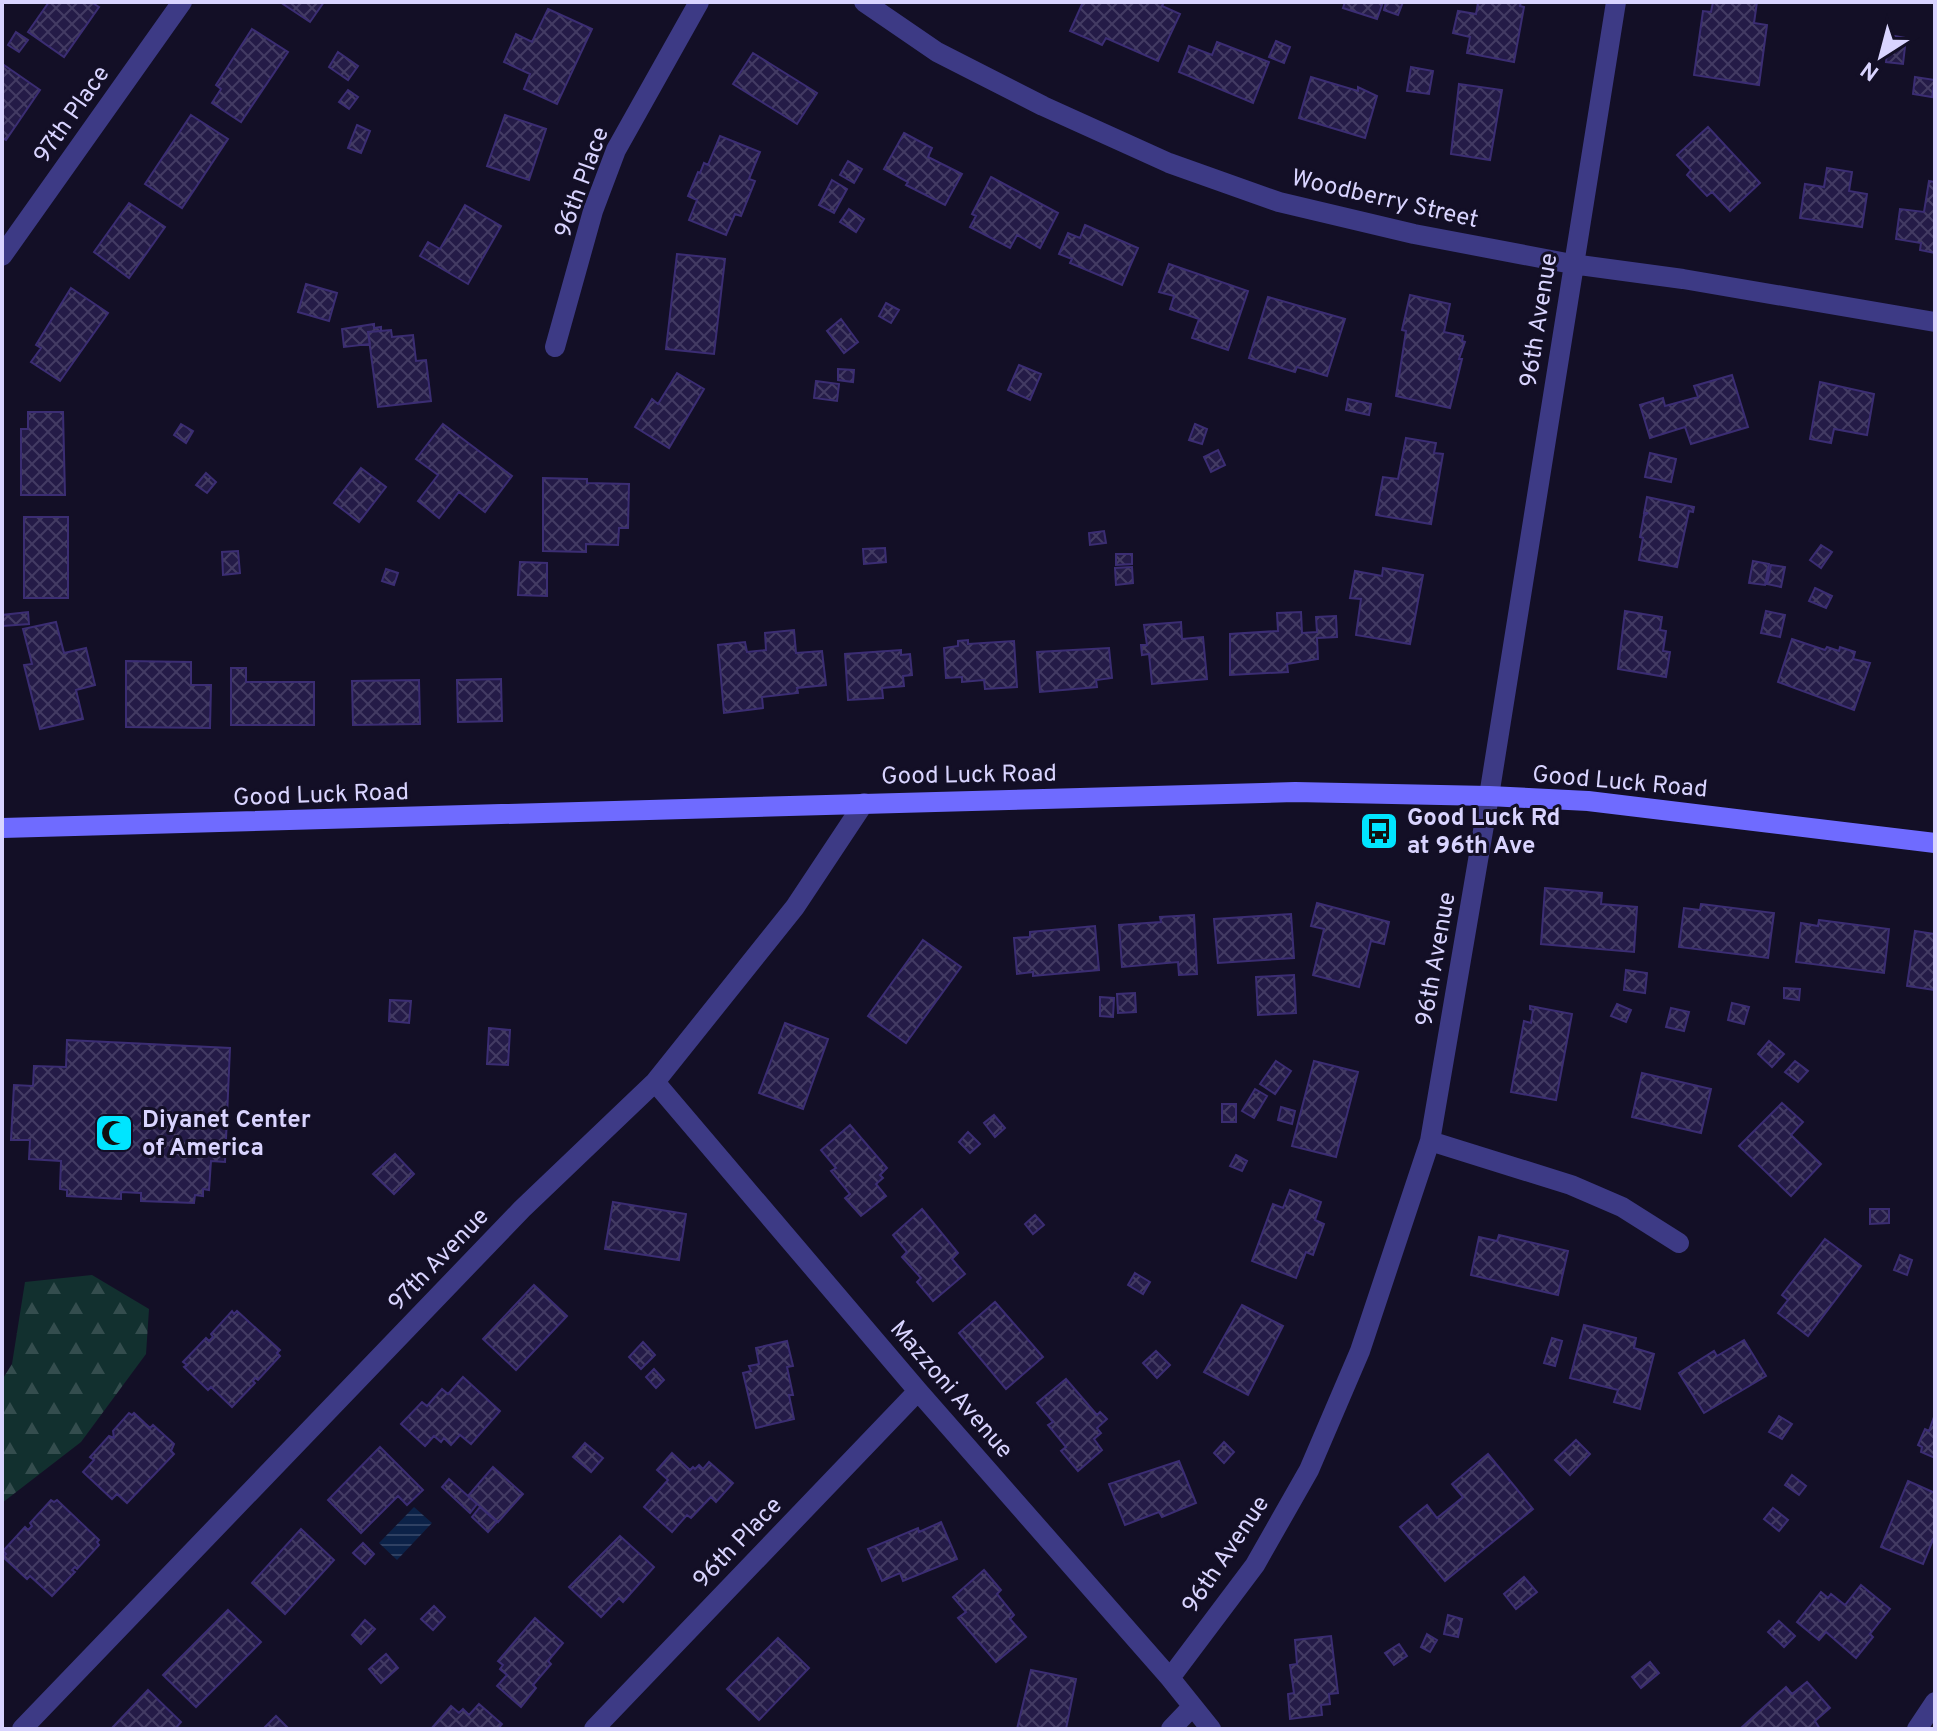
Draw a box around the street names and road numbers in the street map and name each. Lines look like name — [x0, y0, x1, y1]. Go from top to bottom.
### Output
street label: 97th Place — [28, 60, 117, 170]
street label: 96th Place — [549, 123, 617, 242]
street label: Woodberry Street — [1288, 164, 1481, 236]
street label: 96th Avenue — [1515, 251, 1565, 390]
street label: Good Luck Road — [881, 759, 1057, 793]
street label: Good Luck Road — [1531, 760, 1709, 806]
street label: Good Luck Road — [233, 778, 410, 814]
street label: 96th Avenue — [1410, 890, 1464, 1029]
street label: 97th Avenue — [383, 1202, 496, 1318]
street label: Mazzoni Avenue — [882, 1315, 1019, 1465]
street label: 96th Avenue — [1176, 1490, 1277, 1620]
street label: 96th Place — [687, 1491, 789, 1595]

